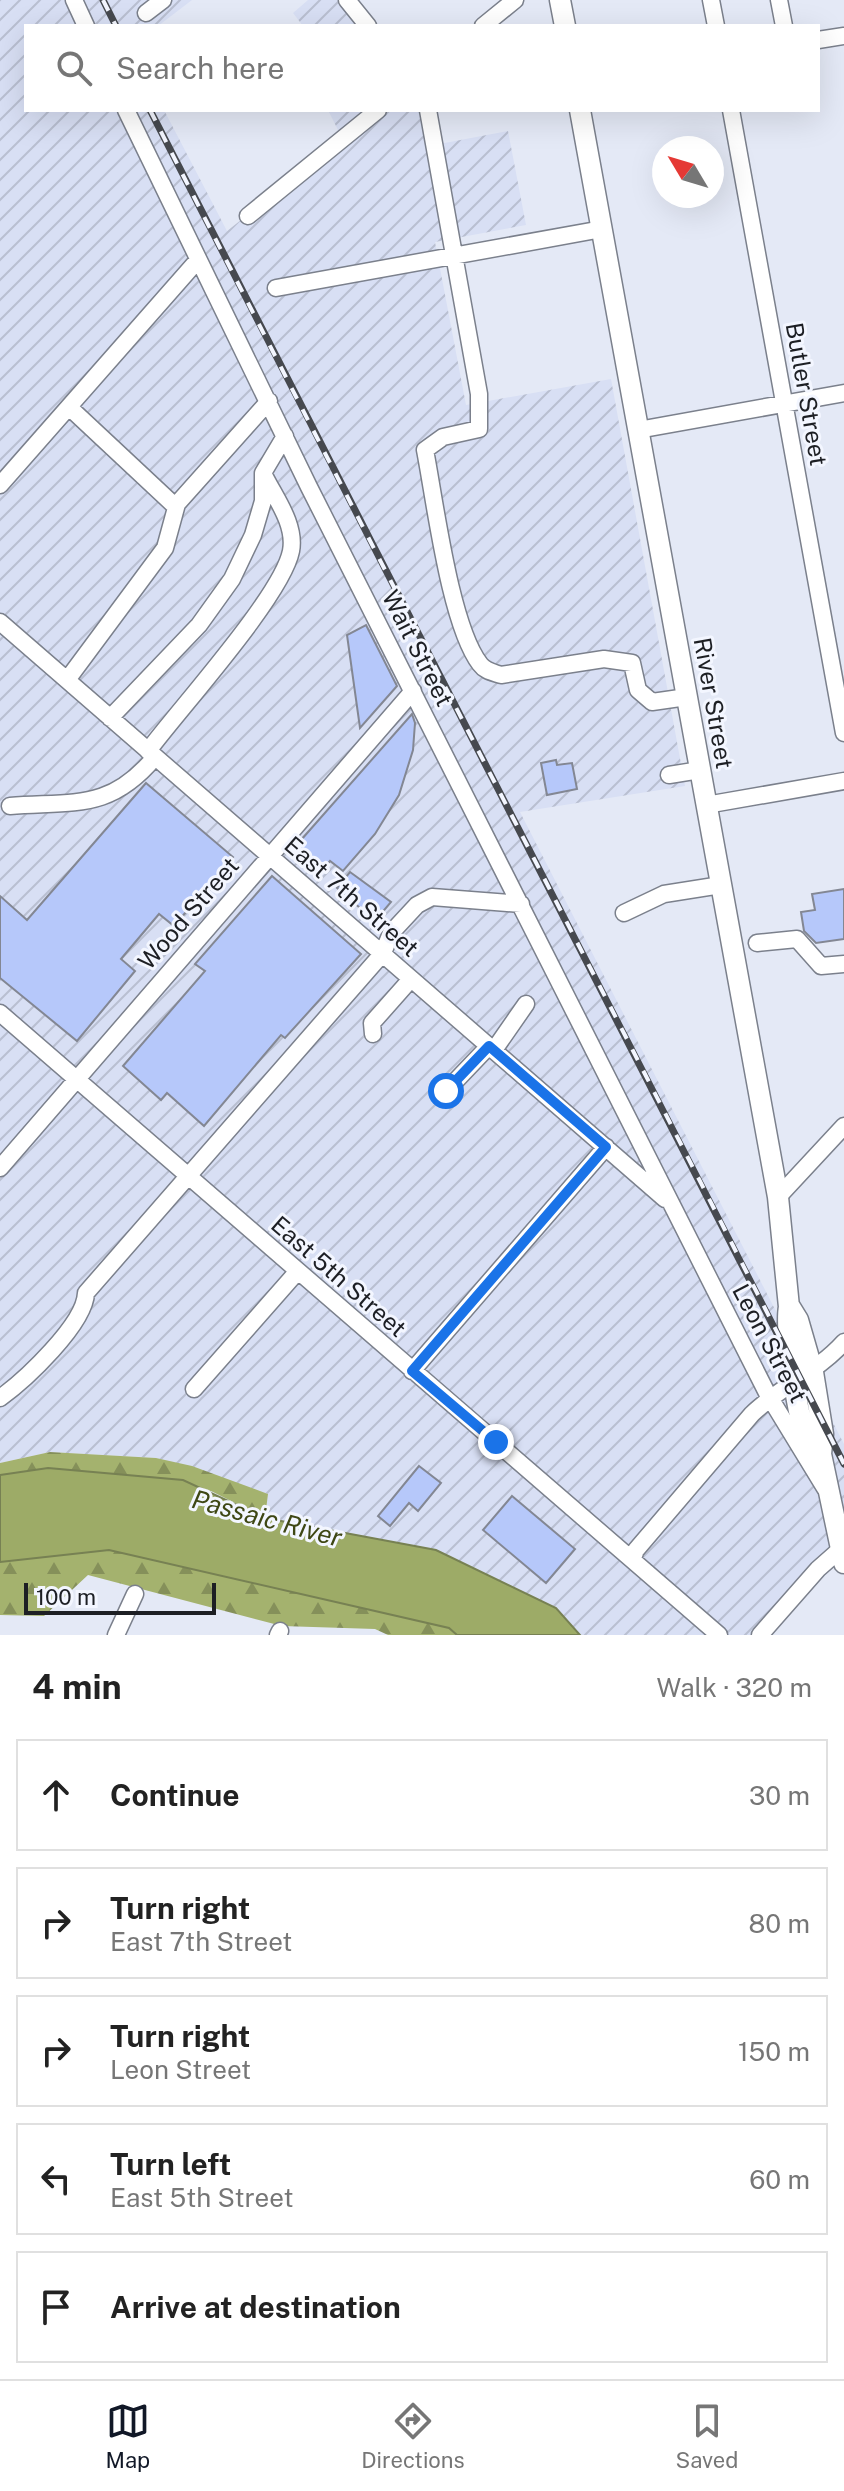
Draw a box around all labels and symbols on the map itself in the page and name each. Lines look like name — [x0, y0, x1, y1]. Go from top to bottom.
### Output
north arrow — [652, 136, 724, 208]
street label: Butler Street — [781, 320, 833, 468]
street label: Wait Street — [377, 585, 459, 711]
street label: River Street — [689, 635, 739, 771]
street label: East 7th Street — [279, 830, 425, 962]
street label: Wood Street — [132, 851, 244, 975]
route start — [428, 1073, 464, 1109]
street label: East 5th Street — [266, 1210, 412, 1342]
street label: Leon Street — [727, 1279, 813, 1407]
route end — [478, 1424, 514, 1460]
water label: Passaic River — [189, 1483, 346, 1553]
scale bar — [24, 1579, 216, 1615]

